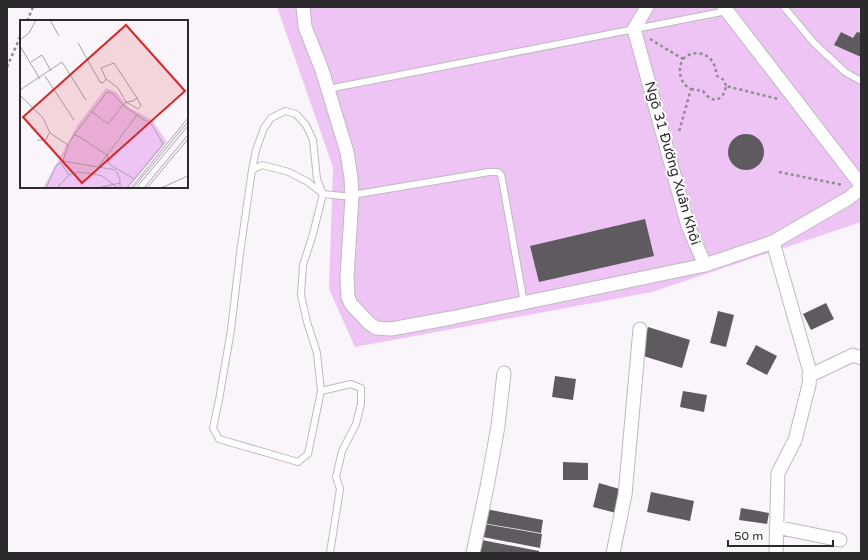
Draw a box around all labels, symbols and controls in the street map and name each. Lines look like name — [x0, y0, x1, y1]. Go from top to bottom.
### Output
inset map — [20, 20, 188, 188]
street label: Ngõ 31 Đường Xuân Khôi — [641, 79, 704, 247]
scale bar — [728, 522, 833, 548]
text: 50 m — [734, 529, 763, 543]

